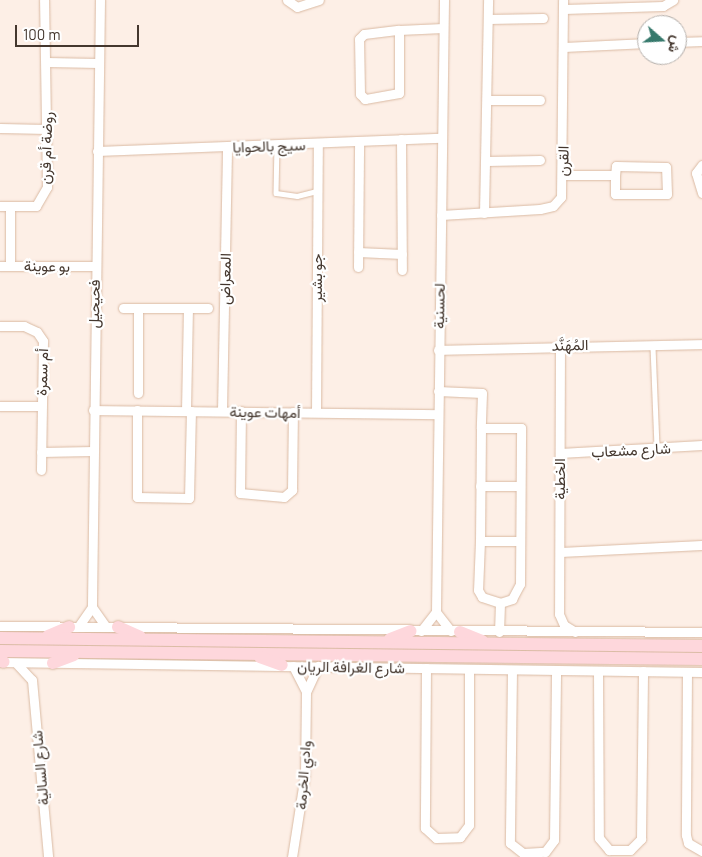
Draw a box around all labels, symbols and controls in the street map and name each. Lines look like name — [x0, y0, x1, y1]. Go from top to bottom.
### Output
scale bar — [18, 15, 141, 47]
north arrow — [637, 15, 687, 65]
text: 100 m — [23, 25, 61, 43]
text: ش — [665, 34, 686, 55]
street label: روضة أم قرن — [36, 111, 56, 185]
street label: سيج بالحوايا — [232, 136, 306, 156]
street label: القرن — [554, 145, 572, 177]
street label: المعراض — [216, 253, 234, 305]
street label: جو بشير — [308, 254, 326, 302]
street label: بو عوينة — [24, 257, 70, 275]
street label: فحيحيل — [85, 279, 103, 329]
street label: لحسنية — [430, 283, 448, 329]
street label: المُهَنَّد — [551, 336, 589, 354]
street label: أم سمرة — [32, 348, 52, 396]
street label: أمهات عوينة — [229, 402, 301, 422]
street label: شارع مشعاب — [591, 439, 671, 461]
street label: الخطية — [551, 458, 569, 500]
street label: شارع الغرافة الريان — [297, 657, 405, 677]
street label: شارع السالية — [28, 730, 52, 806]
street label: وادي الخرمة — [292, 740, 314, 810]

